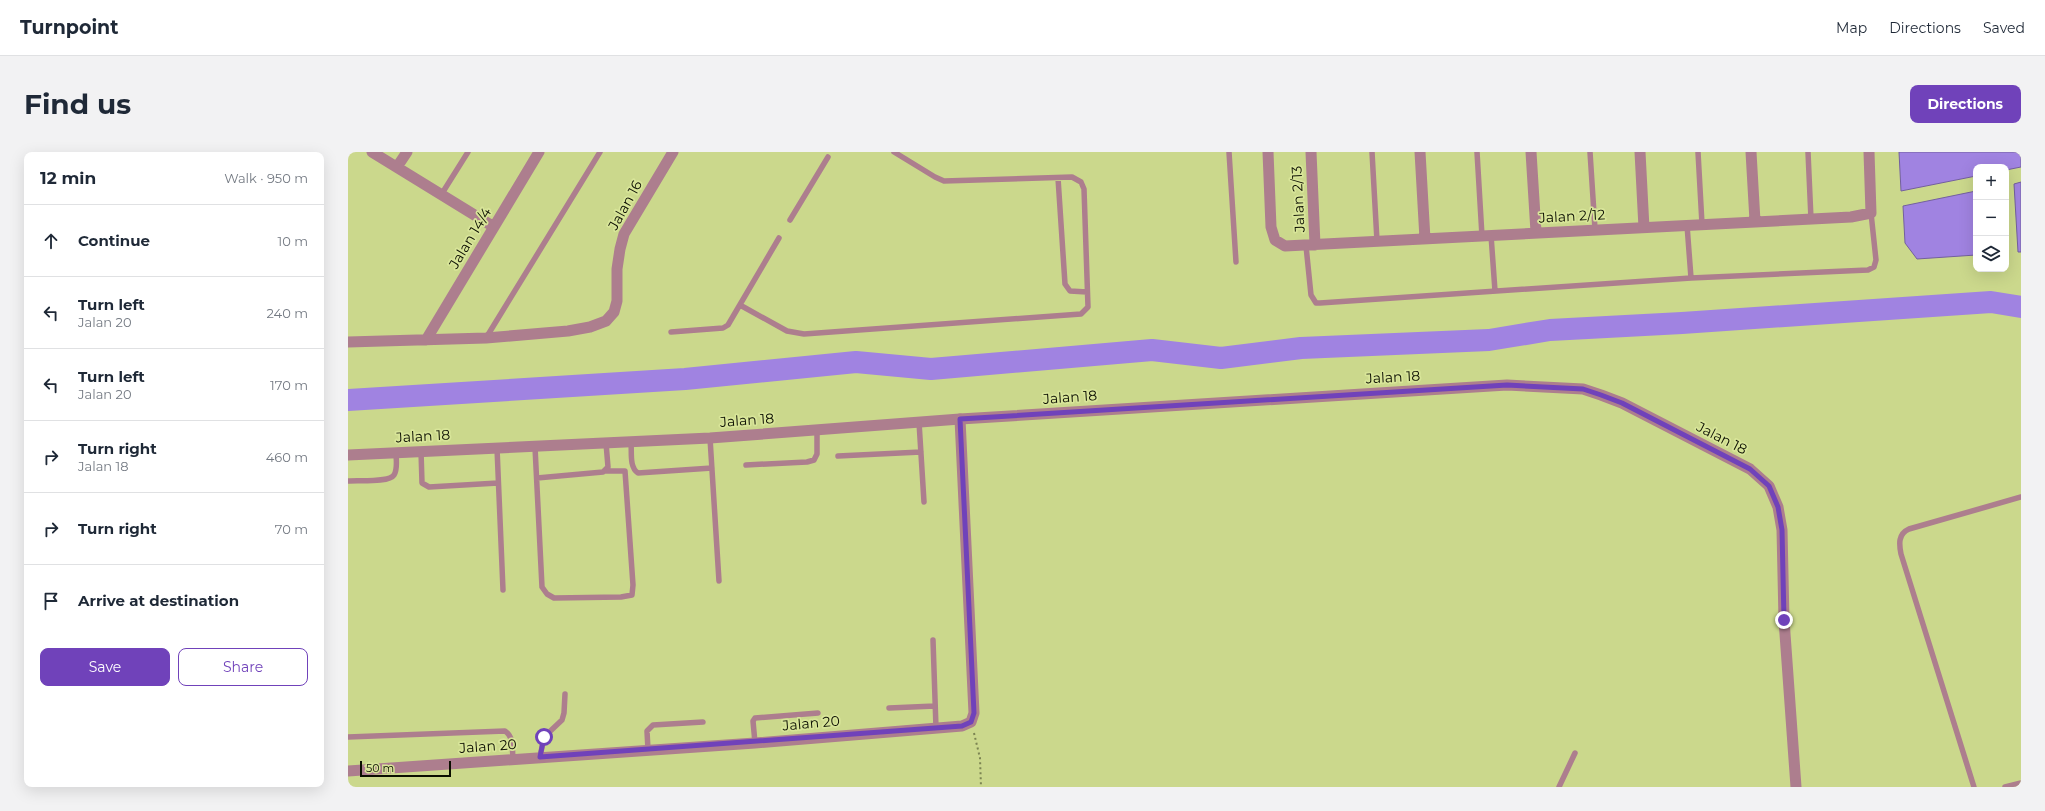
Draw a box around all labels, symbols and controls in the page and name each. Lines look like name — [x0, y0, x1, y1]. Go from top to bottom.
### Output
text: Turnpoint — [20, 16, 119, 39]
text: Map — [1836, 19, 1867, 37]
text: Directions — [1889, 19, 1961, 37]
text: Saved — [1983, 19, 2025, 37]
button: Directions — [1910, 85, 2021, 123]
text: Find us — [24, 87, 131, 121]
map controls — [1973, 164, 2009, 272]
button: + — [1973, 164, 2009, 200]
street label: Jalan 2/13 — [1287, 165, 1309, 234]
text: 12 min — [40, 168, 96, 188]
text: Walk · 950 m — [224, 170, 308, 186]
street label: Jalan 16 — [604, 177, 646, 234]
button: − — [1973, 200, 2009, 236]
street label: Jalan 14/4 — [444, 204, 496, 273]
street label: Jalan 2/12 — [1537, 205, 1606, 227]
icon: ahead — [40, 230, 62, 252]
text: Continue — [78, 231, 150, 250]
text: 10 m — [278, 233, 308, 249]
button: layers — [1973, 236, 2009, 272]
text: Turn left — [78, 295, 145, 314]
icon: left — [40, 302, 62, 324]
text: 240 m — [267, 305, 308, 321]
text: Jalan 20 — [78, 314, 132, 330]
text: Turn left — [78, 367, 145, 386]
street label: Jalan 18 — [1364, 367, 1421, 387]
icon: left — [40, 374, 62, 396]
text: 170 m — [270, 377, 308, 393]
text: Jalan 20 — [78, 386, 132, 402]
street label: Jalan 18 — [1041, 386, 1098, 408]
street label: Jalan 18 — [718, 409, 775, 431]
street label: Jalan 18 — [1693, 417, 1750, 458]
street label: Jalan 18 — [394, 426, 451, 446]
text: Turn right — [78, 439, 157, 458]
icon: right — [40, 446, 62, 468]
text: 460 m — [266, 449, 308, 465]
text: Jalan 18 — [78, 458, 129, 474]
icon: right — [40, 518, 62, 540]
text: Turn right — [78, 519, 157, 538]
text: 70 m — [275, 521, 308, 537]
icon: arrive — [40, 590, 62, 612]
text: Arrive at destination — [78, 591, 239, 610]
route end — [1775, 611, 1793, 629]
button: Save — [40, 648, 170, 686]
button: Share — [178, 648, 308, 686]
street label: Jalan 20 — [781, 712, 840, 735]
route start — [535, 728, 553, 746]
street label: Jalan 20 — [458, 735, 517, 757]
scale bar — [360, 759, 451, 778]
text: 50 m — [366, 761, 394, 775]

